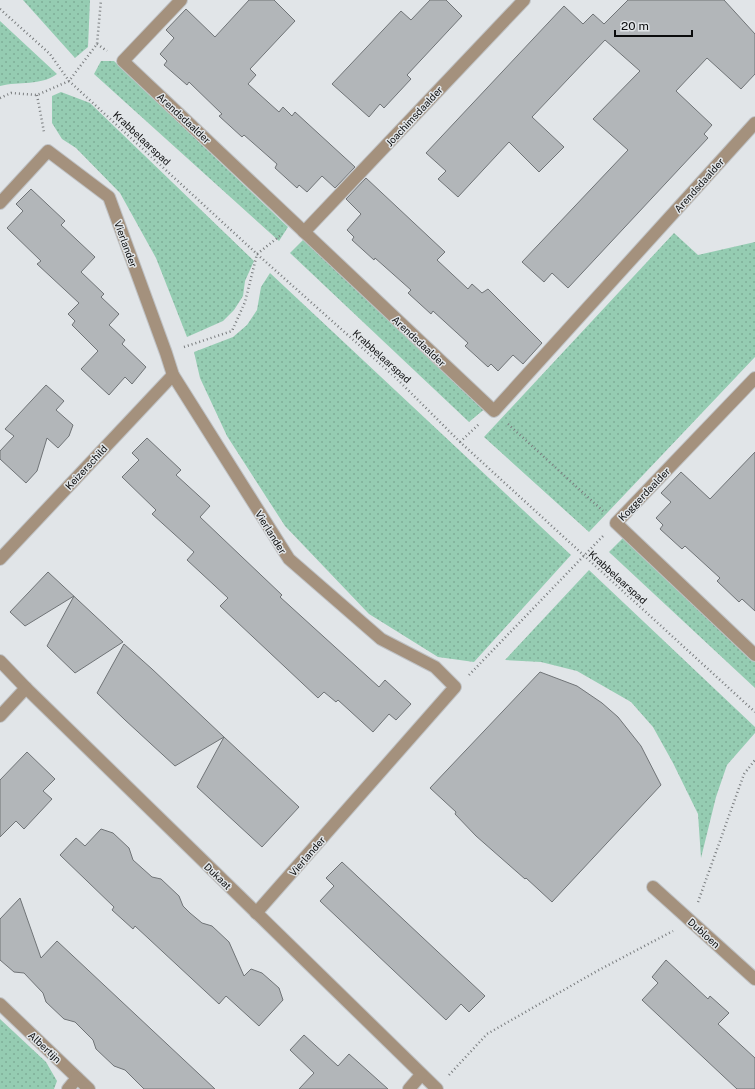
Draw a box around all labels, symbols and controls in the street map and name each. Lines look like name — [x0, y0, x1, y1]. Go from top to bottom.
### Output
scale bar — [615, 12, 692, 38]
text: 20 m — [621, 19, 649, 33]
street label: Joachimsdaalder — [383, 83, 445, 148]
street label: Arendsdaalder — [155, 90, 213, 146]
street label: Krabbelaarspad — [111, 108, 173, 168]
street label: Arendsdaalder — [672, 155, 727, 215]
street label: Vierlander — [112, 219, 140, 269]
street label: Arendsdaalder — [390, 313, 448, 369]
street label: Krabbelaarspad — [350, 327, 414, 385]
street label: Keizerschild — [62, 442, 110, 492]
street label: Koggerdaalder — [616, 465, 672, 523]
street label: Vierlander — [253, 508, 289, 556]
street label: Krabbelaarspad — [586, 548, 650, 606]
street label: Vierlander — [287, 834, 328, 878]
street label: Dukaat — [202, 860, 234, 892]
street label: Dubloen — [686, 916, 723, 951]
street label: Albertijn — [26, 1029, 64, 1065]

